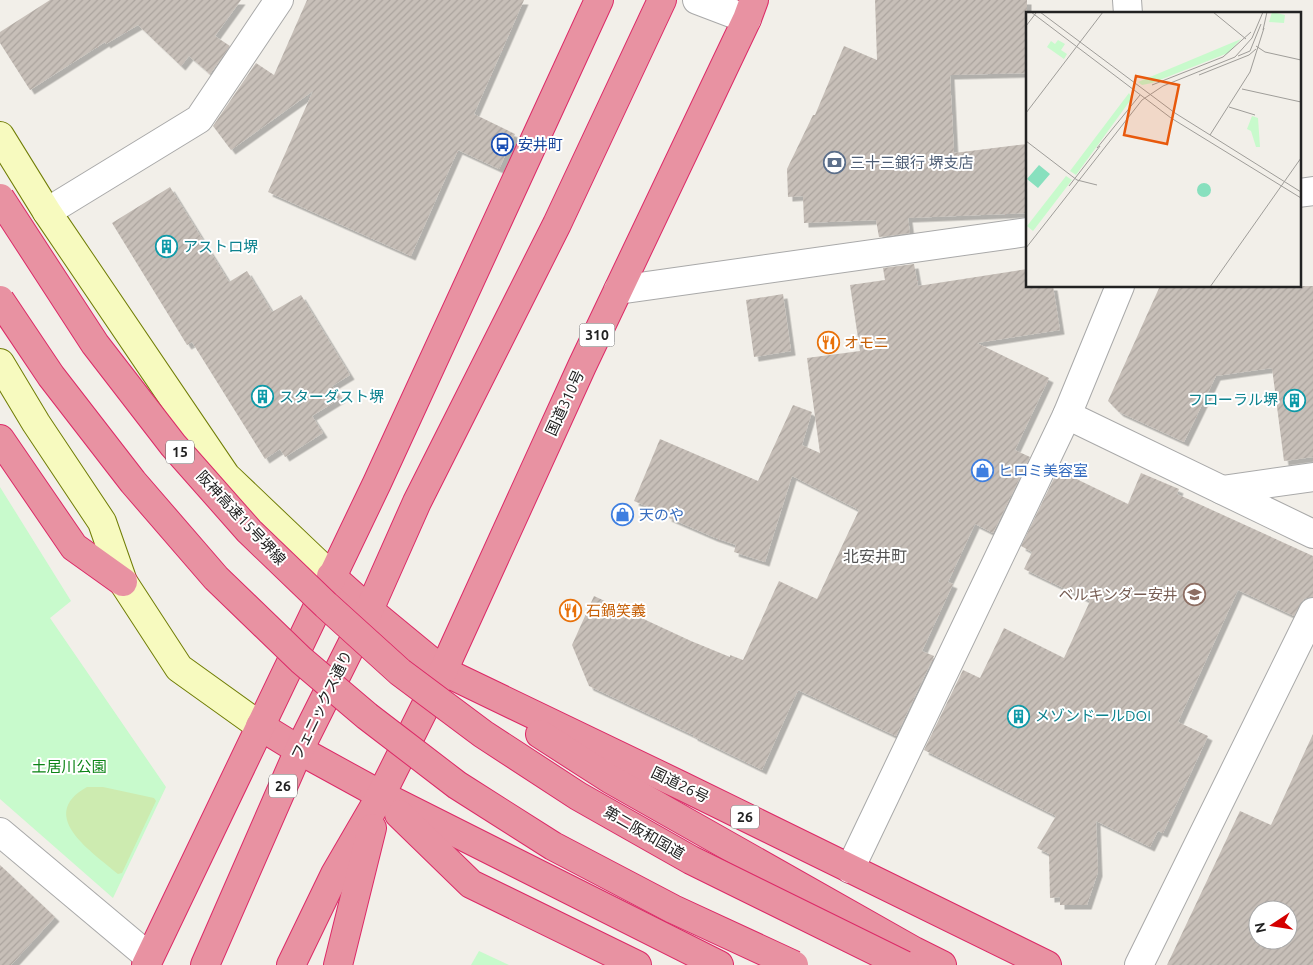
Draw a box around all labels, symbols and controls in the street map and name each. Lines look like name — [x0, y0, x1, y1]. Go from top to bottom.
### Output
inset map — [1026, 12, 1300, 288]
bus stop icon: 安井町 — [490, 133, 514, 157]
place label: 安井町 — [518, 136, 563, 153]
bank icon: 三十三銀行 堺支店 — [822, 151, 846, 175]
place label: 三十三銀行 堺支店 — [850, 154, 973, 171]
building icon: アストロ堺 — [155, 235, 179, 259]
place label: アストロ堺 — [183, 238, 258, 255]
road number: 310 — [580, 324, 614, 346]
restaurant icon: オモニ — [816, 331, 840, 355]
place label: オモニ — [844, 334, 889, 351]
street label: 国道310号 — [542, 367, 587, 438]
building icon: スターダスト堺 — [251, 385, 275, 409]
place label: スターダスト堺 — [279, 388, 384, 405]
building icon: フローラル堺 — [1282, 388, 1306, 412]
place label: フローラル堺 — [1188, 391, 1278, 408]
road number: 15 — [166, 441, 194, 464]
shop icon: ヒロミ美容室 — [970, 459, 994, 483]
place label: ヒロミ美容室 — [998, 462, 1088, 479]
street label: 阪神高速15号堺線 — [194, 467, 289, 568]
shop icon: 天のや — [611, 503, 635, 527]
place label: 天のや — [639, 506, 684, 523]
district label: 北安井町 — [843, 547, 907, 565]
school or university icon: ベルキンダー安井 — [1182, 583, 1206, 607]
place label: ベルキンダー安井 — [1058, 586, 1178, 603]
restaurant icon: 石鍋笑義 — [558, 599, 582, 623]
place label: 石鍋笑義 — [586, 602, 646, 619]
street label: フェニックス通り — [288, 647, 355, 762]
building icon: メゾンドールDOI — [1007, 704, 1031, 728]
place label: メゾンドールDOI — [1035, 707, 1151, 724]
park label: 土居川公園 — [31, 758, 107, 775]
street label: 国道26号 — [649, 763, 712, 806]
road number: 26 — [269, 774, 297, 798]
street label: 第二阪和国道 — [601, 803, 687, 862]
road number: 26 — [731, 806, 759, 829]
north arrow — [1248, 900, 1298, 950]
text: N — [1251, 921, 1269, 934]

